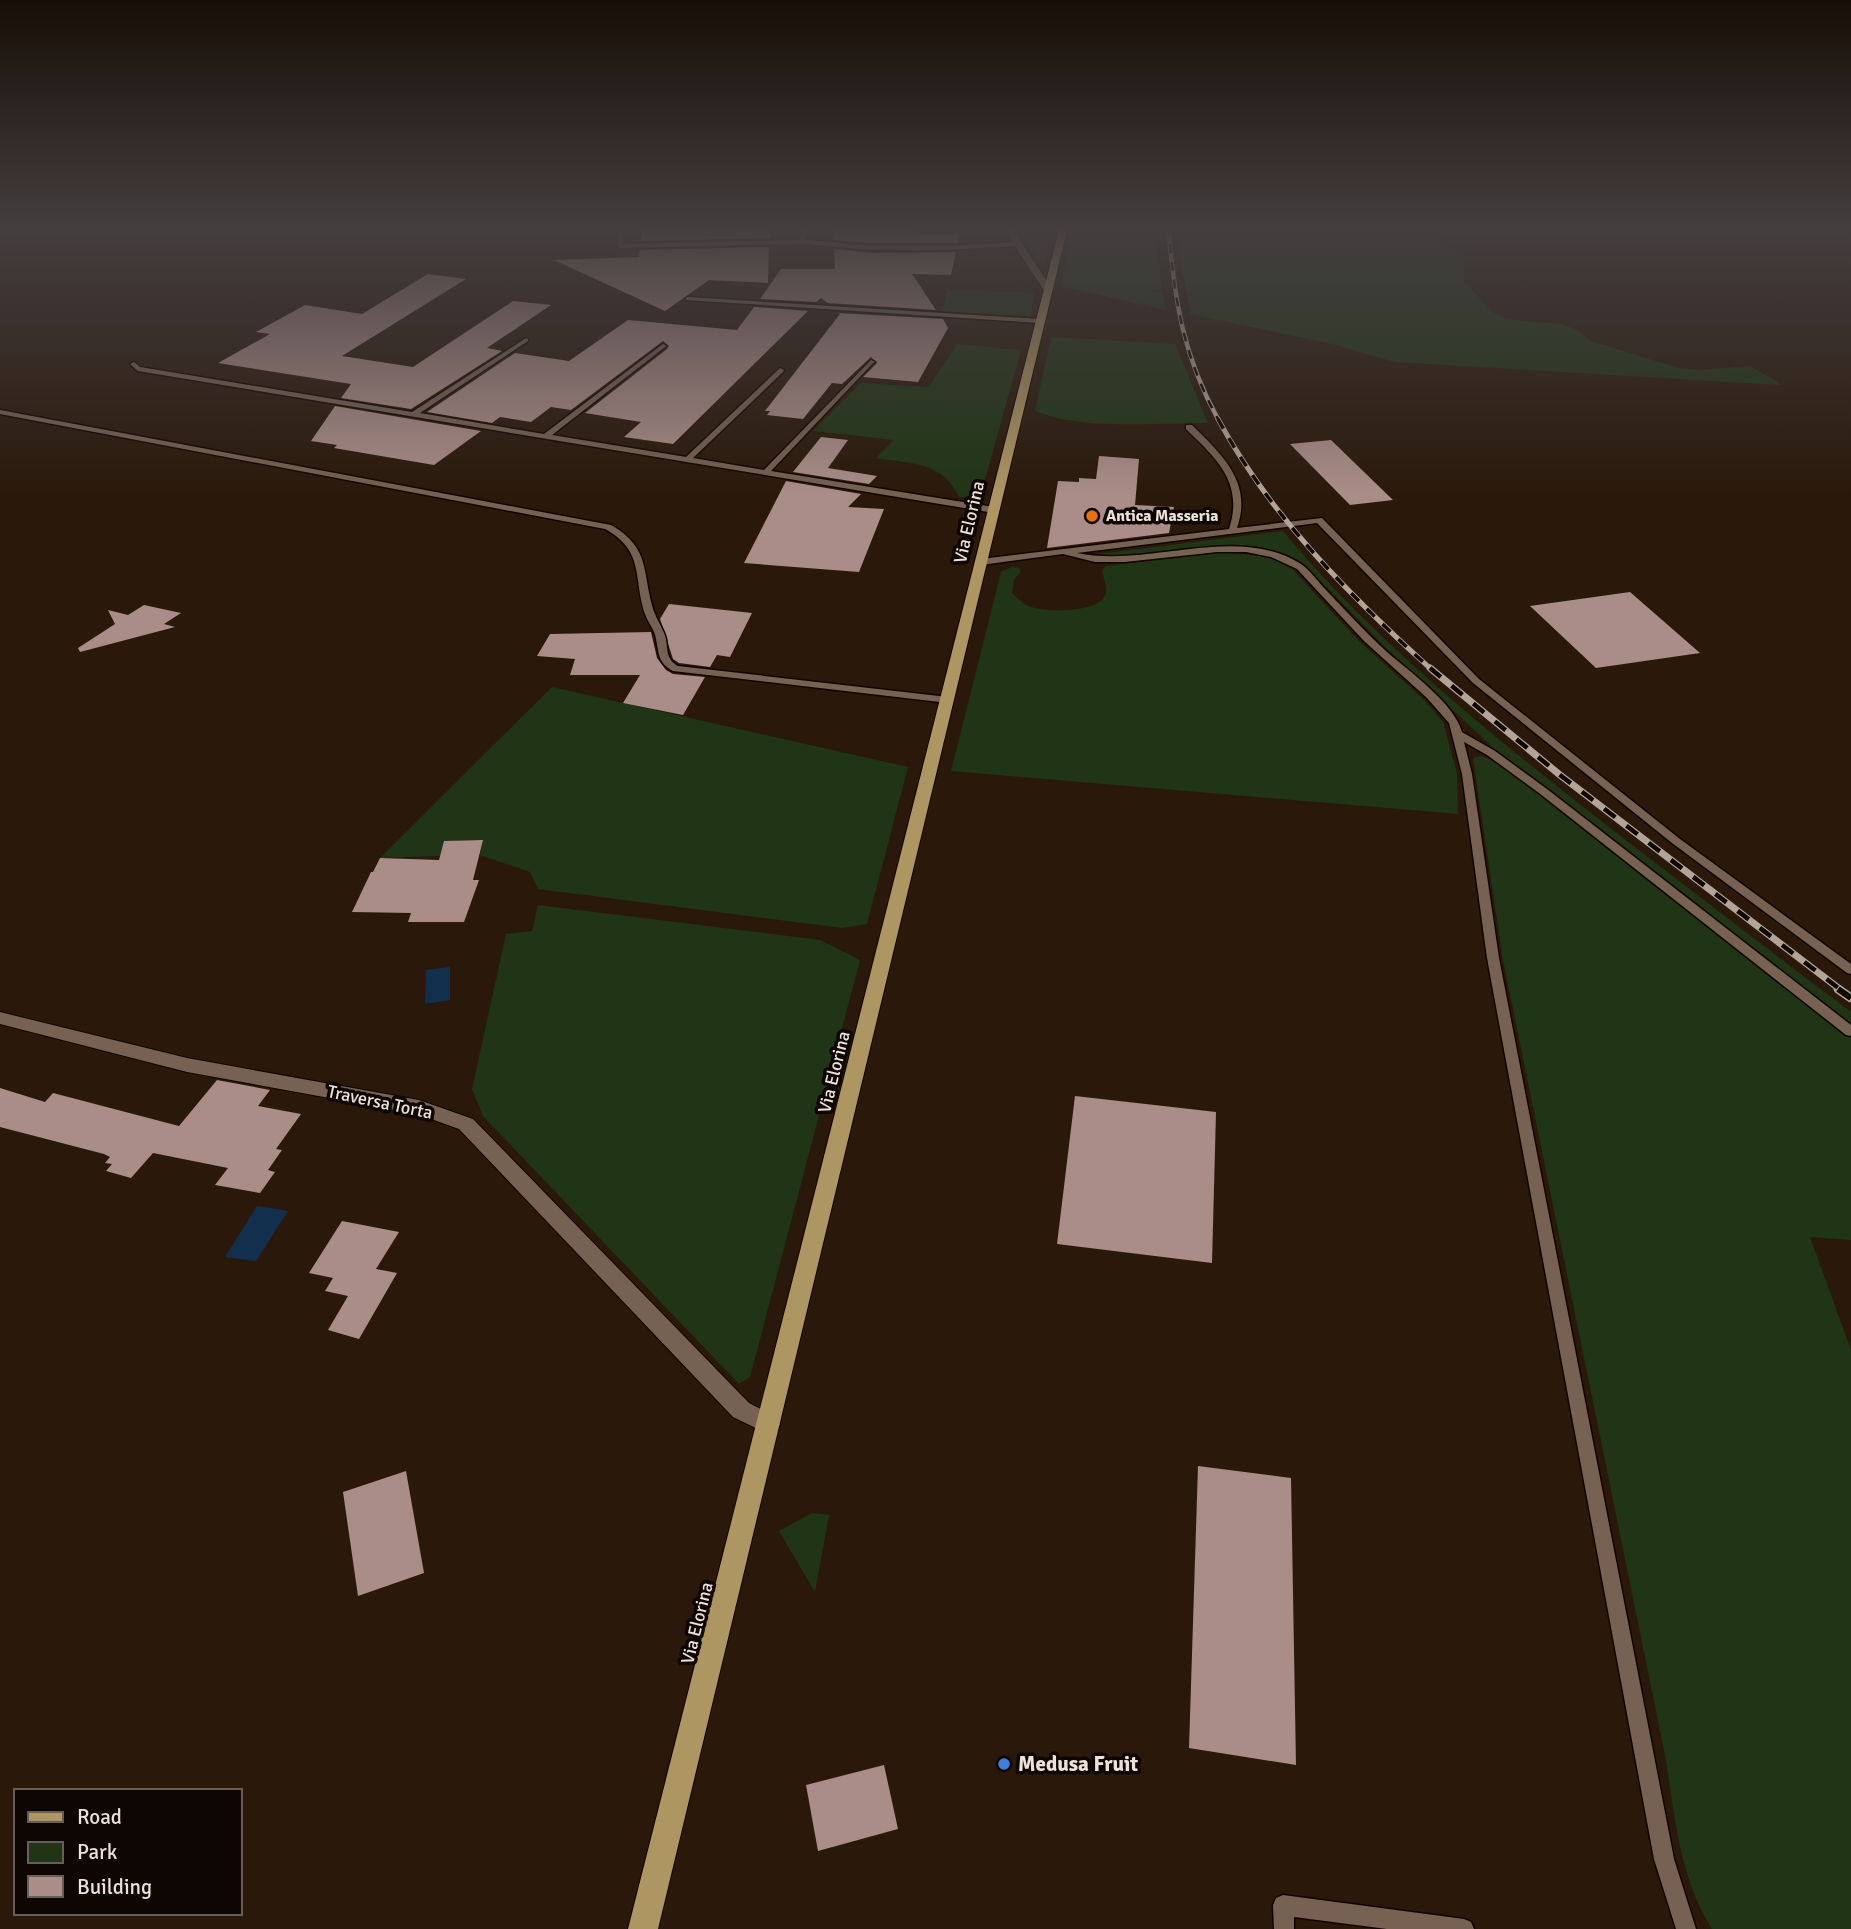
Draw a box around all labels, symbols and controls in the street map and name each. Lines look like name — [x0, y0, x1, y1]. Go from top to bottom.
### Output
street label: Via Elorina — [949, 479, 989, 565]
place label: Antica Masseria — [1106, 506, 1218, 526]
marker: Antica Masseria — [1084, 508, 1100, 524]
street label: Via Elorina — [813, 1029, 855, 1115]
street label: Traversa Torta — [325, 1080, 435, 1124]
street label: Via Elorina — [676, 1580, 718, 1666]
place label: Medusa Fruit — [1018, 1751, 1138, 1777]
marker: Medusa Fruit — [996, 1756, 1012, 1772]
legend — [14, 1789, 242, 1915]
text: Road — [77, 1804, 122, 1830]
text: Park — [77, 1839, 118, 1865]
text: Building — [77, 1874, 152, 1900]

